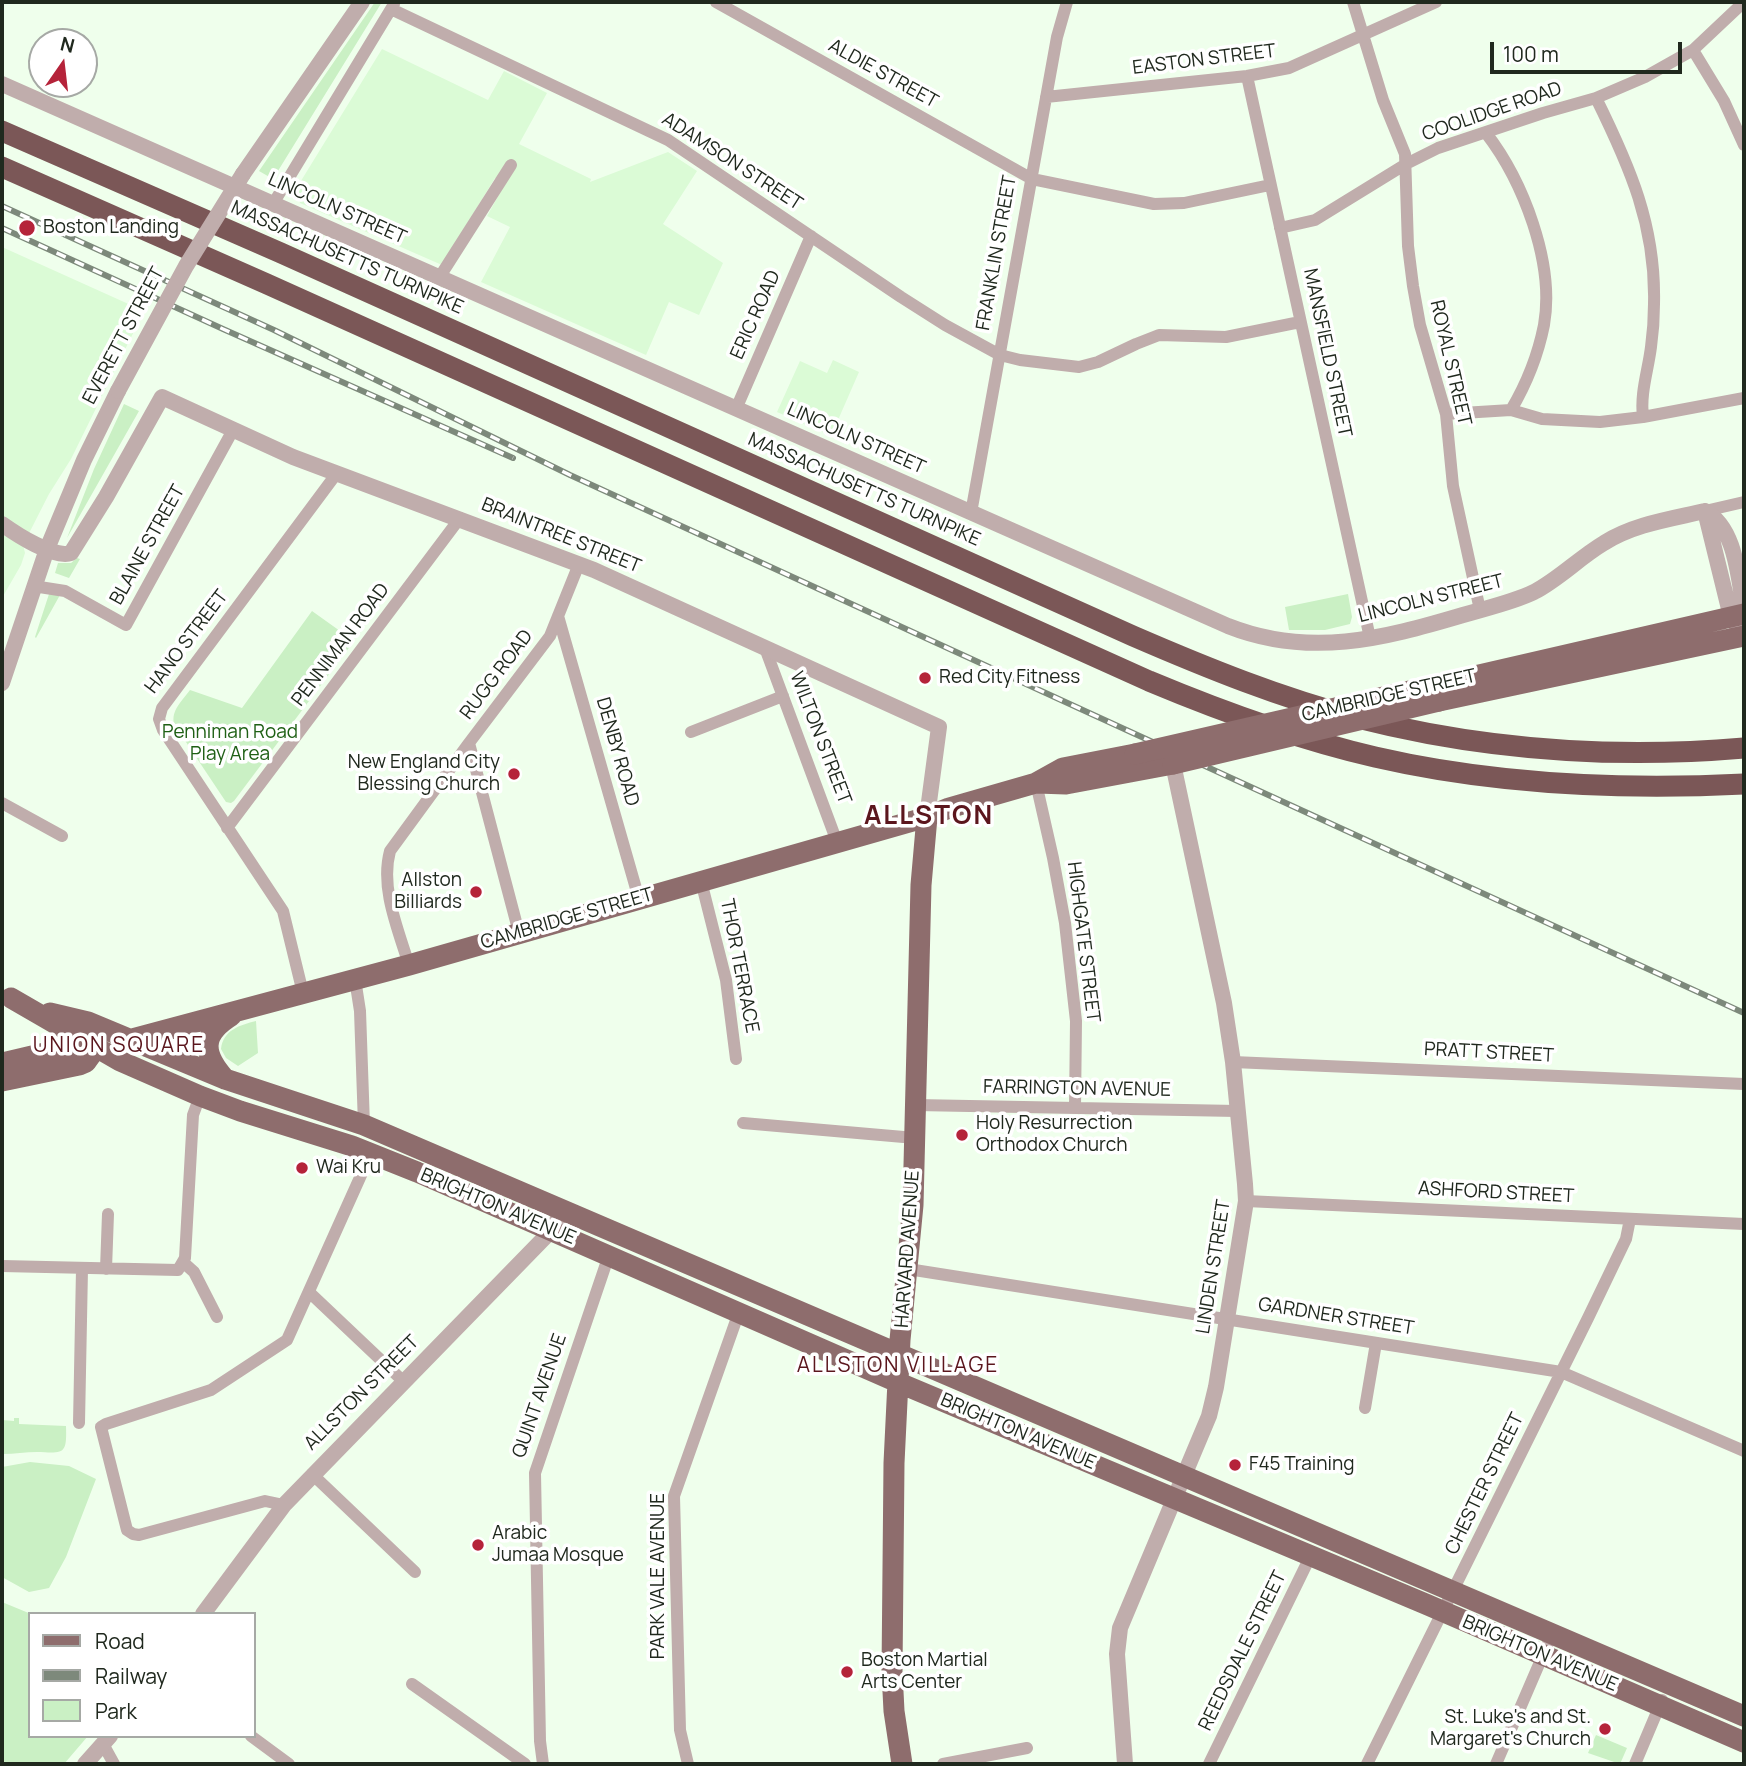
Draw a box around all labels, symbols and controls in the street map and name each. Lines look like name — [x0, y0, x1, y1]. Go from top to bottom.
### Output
north arrow — [28, 28, 98, 98]
scale bar — [1494, 28, 1686, 72]
text: N — [58, 30, 77, 59]
street label: ALDIE STREET — [824, 35, 942, 113]
street label: EASTON STREET — [1131, 40, 1277, 80]
text: 100 m — [1503, 40, 1559, 68]
street label: COOLIDGE ROAD — [1419, 77, 1565, 147]
street label: ADAMSON STREET — [658, 108, 806, 216]
street label: LINCOLN STREET — [264, 168, 410, 250]
street label: FRANKLIN STREET — [972, 174, 1022, 332]
street label: MASSACHUSETTS TURNPIKE — [227, 196, 467, 320]
place label: Boston Landing — [43, 217, 179, 239]
marker: Boston Landing — [17, 218, 37, 238]
street label: EVERETT STREET — [78, 264, 170, 408]
street label: ERIC ROAD — [726, 267, 786, 363]
street label: MANSFIELD STREET — [1298, 267, 1356, 439]
street label: ROYAL STREET — [1425, 298, 1475, 428]
street label: LINCOLN STREET — [783, 398, 929, 480]
street label: MASSACHUSETTS TURNPIKE — [744, 428, 984, 552]
street label: BLAINE STREET — [106, 481, 190, 609]
street label: BRAINTREE STREET — [478, 494, 644, 578]
street label: LINCOLN STREET — [1356, 570, 1506, 628]
street label: PENNIMAN ROAD — [287, 579, 395, 711]
street label: HANO STREET — [141, 586, 233, 698]
street label: RUGG ROAD — [456, 626, 538, 724]
street label: CAMBRIDGE STREET — [1300, 665, 1478, 727]
place label: Red City Fitness — [939, 667, 1080, 689]
street label: WILTON STREET — [784, 669, 856, 807]
marker: Red City Fitness — [917, 670, 933, 686]
street label: DENBY ROAD — [591, 695, 643, 809]
park label: Penniman Road Play Area — [162, 722, 298, 766]
place label: New England City Blessing Church — [348, 752, 500, 796]
marker: New England City Blessing Church — [506, 766, 522, 782]
district label: ALLSTON — [865, 801, 993, 833]
street label: HIGHGATE STREET — [1062, 860, 1104, 1024]
place label: Allston Billiards — [394, 870, 462, 914]
street label: CAMBRIDGE STREET — [478, 883, 656, 955]
marker: Allston Billiards — [468, 884, 484, 900]
street label: THOR TERRACE — [715, 897, 763, 1035]
district label: UNION SQUARE — [34, 1033, 204, 1059]
street label: PRATT STREET — [1424, 1038, 1554, 1068]
street label: FARRINGTON AVENUE — [983, 1076, 1171, 1102]
place label: Holy Resurrection Orthodox Church — [976, 1113, 1133, 1157]
marker: Holy Resurrection Orthodox Church — [954, 1127, 970, 1143]
place label: Wai Kru — [316, 1157, 381, 1179]
marker: Wai Kru — [294, 1160, 310, 1176]
street label: BRIGHTON AVENUE — [417, 1164, 579, 1250]
street label: HARVARD AVENUE — [891, 1169, 925, 1329]
street label: ASHFORD STREET — [1417, 1178, 1575, 1208]
street label: LINDEN STREET — [1192, 1198, 1236, 1336]
street label: GARDNER STREET — [1256, 1293, 1416, 1341]
street label: ALLSTON STREET — [300, 1331, 424, 1455]
street label: QUINT AVENUE — [508, 1331, 572, 1461]
district label: ALLSTON VILLAGE — [799, 1353, 997, 1379]
street label: BRIGHTON AVENUE — [937, 1389, 1099, 1475]
street label: CHESTER STREET — [1441, 1410, 1529, 1558]
place label: F45 Training — [1249, 1454, 1354, 1476]
marker: F45 Training — [1227, 1457, 1243, 1473]
street label: PARK VALE AVENUE — [648, 1493, 670, 1659]
place label: Arabic Jumaa Mosque — [492, 1523, 624, 1567]
marker: Arabic Jumaa Mosque — [470, 1537, 486, 1553]
street label: REEDSDALE STREET — [1194, 1567, 1292, 1735]
street label: BRIGHTON AVENUE — [1459, 1611, 1621, 1697]
legend — [28, 1612, 256, 1738]
text: Road — [95, 1627, 145, 1655]
place label: Boston Martial Arts Center — [861, 1650, 988, 1694]
text: Railway — [95, 1662, 167, 1690]
marker: Boston Martial Arts Center — [839, 1664, 855, 1680]
text: Park — [95, 1697, 137, 1725]
place label: St. Luke's and St. Margaret's Church — [1430, 1707, 1591, 1751]
marker: St. Luke's and St. Margaret's Church — [1597, 1721, 1613, 1737]

